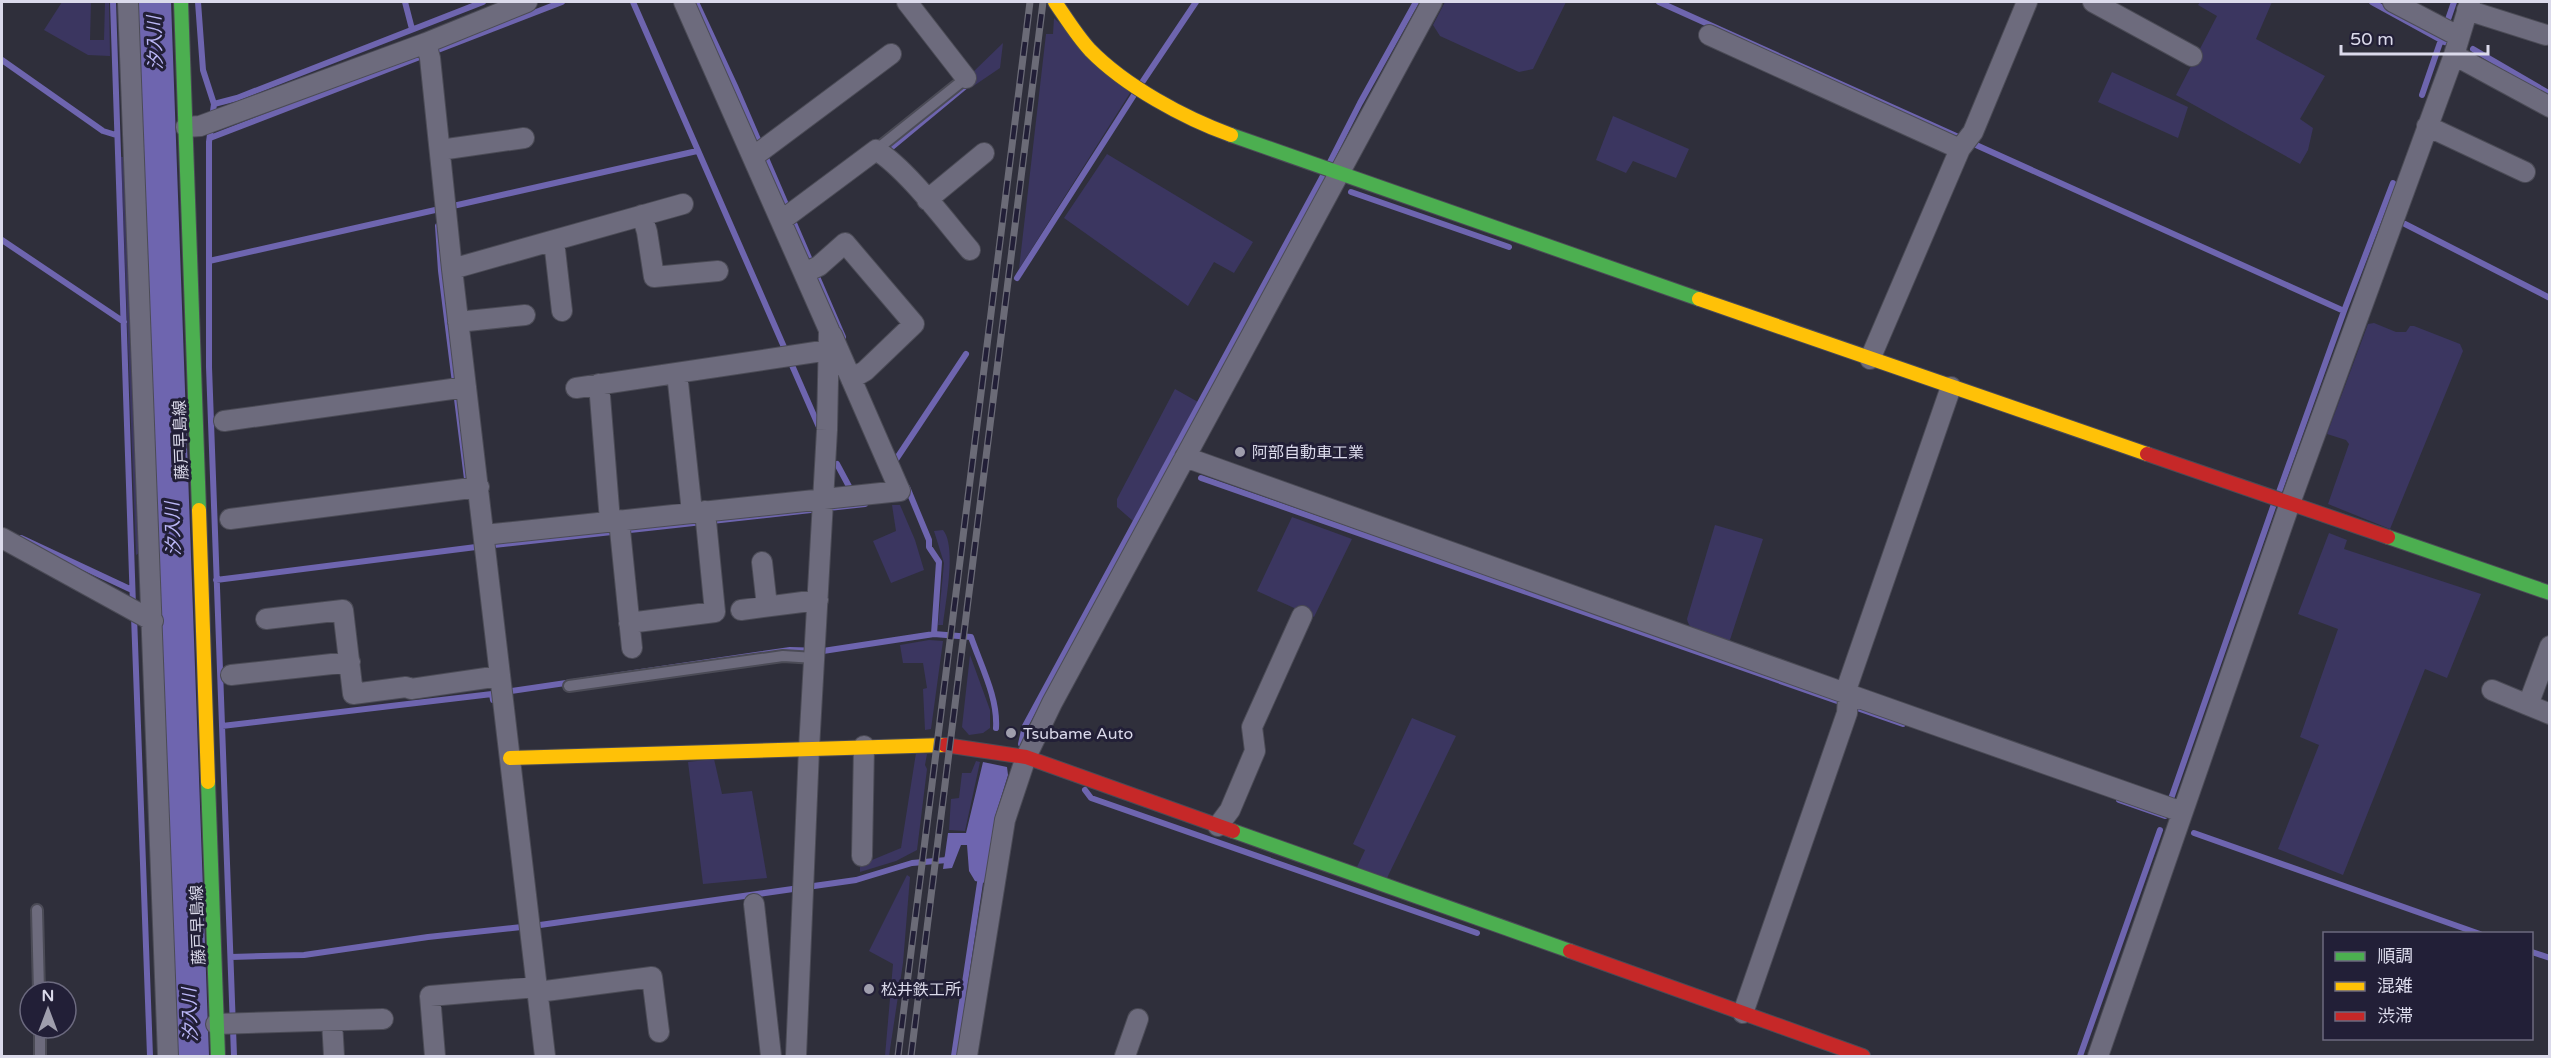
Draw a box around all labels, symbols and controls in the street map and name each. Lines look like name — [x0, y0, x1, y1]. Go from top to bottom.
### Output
water label: 汐入川 — [143, 14, 167, 70]
scale bar — [2341, 18, 2488, 56]
text: 50 m — [2350, 28, 2394, 50]
street label: 藤戸早島線 — [170, 400, 192, 480]
place label: 阿部自動車工業 — [1252, 443, 1364, 463]
marker: 阿部自動車工業 — [1233, 445, 1247, 459]
water label: 汐入川 — [161, 500, 185, 556]
place label: Tsubame Auto — [1023, 724, 1133, 744]
marker: Tsubame Auto — [1004, 726, 1018, 740]
street label: 藤戸早島線 — [187, 885, 209, 965]
legend — [2323, 932, 2533, 1040]
text: 順調 — [2377, 945, 2413, 967]
text: 混雑 — [2377, 975, 2413, 997]
north arrow — [18, 980, 78, 1040]
place label: 松井鉄工所 — [881, 980, 961, 1000]
marker: 松井鉄工所 — [862, 982, 876, 996]
text: N — [42, 986, 54, 1006]
water label: 汐入川 — [178, 986, 202, 1042]
text: 渋滞 — [2377, 1005, 2413, 1027]

